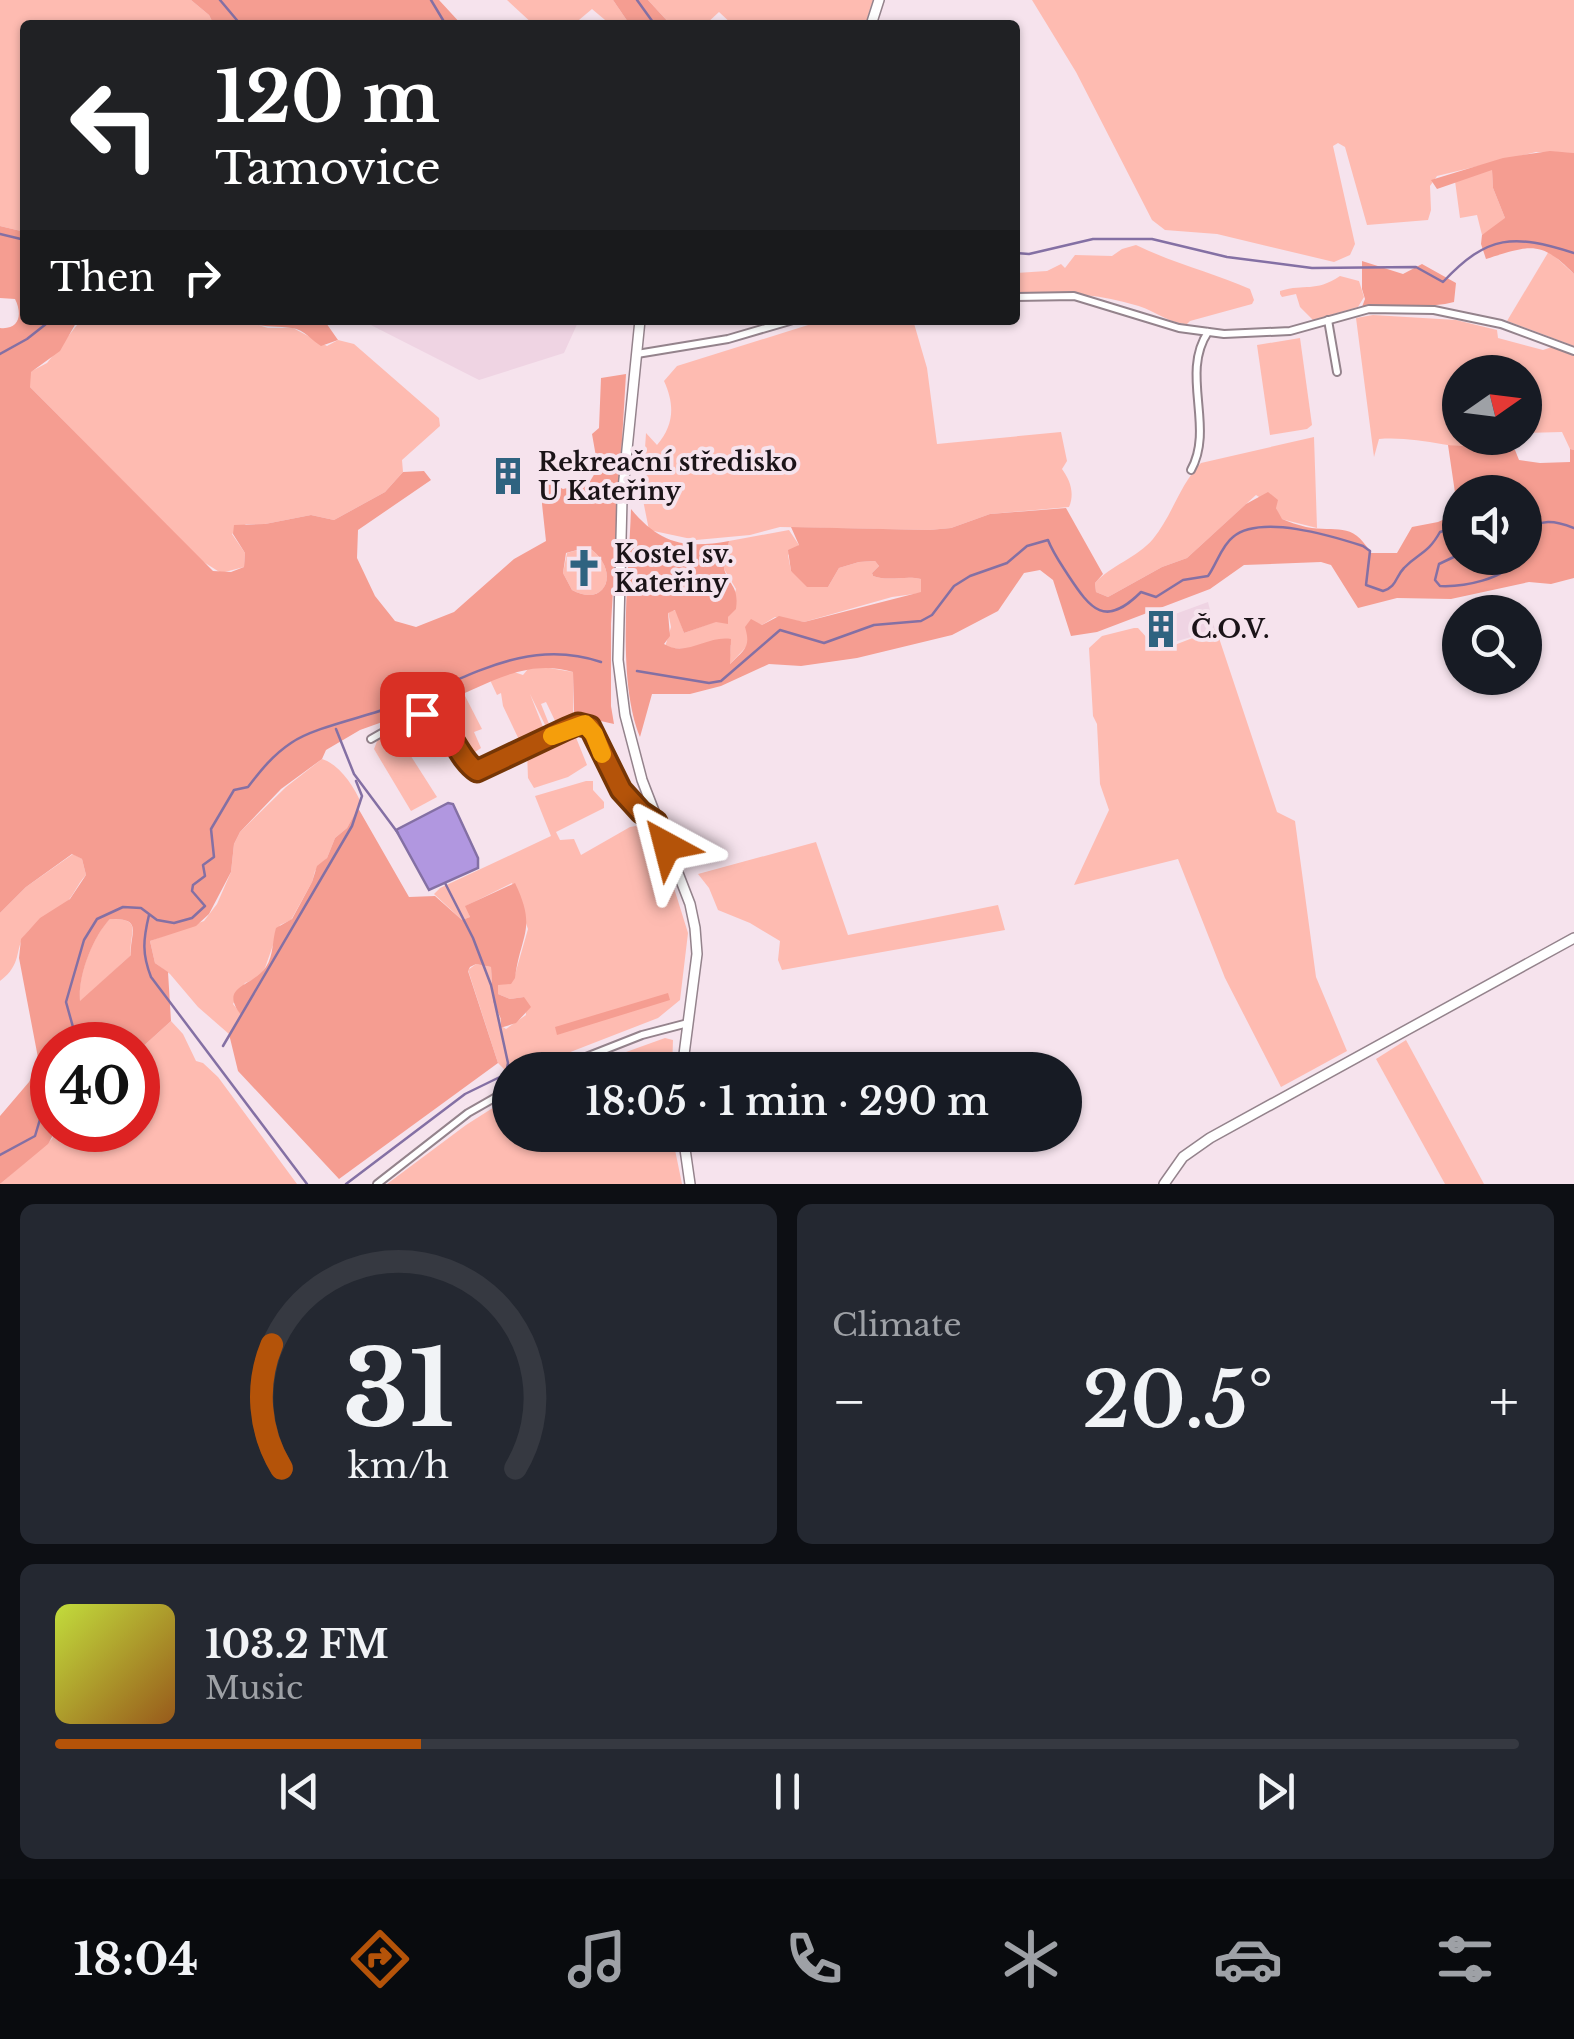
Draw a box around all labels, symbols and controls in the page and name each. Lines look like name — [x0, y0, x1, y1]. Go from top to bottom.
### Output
text: 120 m — [215, 54, 440, 141]
icon: left — [50, 60, 180, 190]
text: Tamovice — [215, 140, 441, 196]
icon: right — [175, 250, 230, 305]
text: Then — [50, 254, 155, 301]
north arrow — [1442, 355, 1542, 455]
map controls — [1442, 355, 1542, 695]
place label: Rekreační středisko U Kateřiny — [538, 447, 797, 507]
building icon: Rekreační středisko U Kateřiny — [487, 455, 529, 497]
button: sound — [1442, 475, 1542, 575]
place label: Kostel sv. Kateřiny — [614, 539, 734, 599]
church icon: Kostel sv. Kateřiny — [563, 547, 605, 589]
button: search — [1442, 595, 1542, 695]
building icon: Č.O.V. — [1140, 608, 1182, 650]
place label: Č.O.V. — [1191, 613, 1269, 645]
pin — [380, 672, 465, 757]
icon: arrive — [395, 687, 450, 742]
position arrow — [615, 794, 719, 898]
speed limit sign: 40 — [30, 1022, 160, 1152]
text: 18:05 · 1 min · 290 m — [585, 1078, 989, 1125]
text: Climate — [832, 1305, 961, 1345]
text: 31 — [343, 1325, 454, 1454]
text: 20.5° — [1082, 1354, 1273, 1447]
text: − — [832, 1368, 867, 1436]
text: + — [1489, 1368, 1519, 1436]
text: km/h — [348, 1443, 449, 1488]
text: 103.2 FM — [205, 1621, 389, 1668]
text: Music — [205, 1668, 303, 1708]
icon: previous — [272, 1764, 327, 1819]
icon: pause — [760, 1764, 815, 1819]
icon: next — [1248, 1764, 1303, 1819]
icon: directions — [345, 1924, 415, 1994]
icon: music — [562, 1924, 632, 1994]
icon: phone — [779, 1924, 849, 1994]
icon: climate — [996, 1924, 1066, 1994]
icon: car — [1213, 1924, 1283, 1994]
icon: filters — [1430, 1924, 1500, 1994]
text: 18:04 — [74, 1931, 198, 1987]

